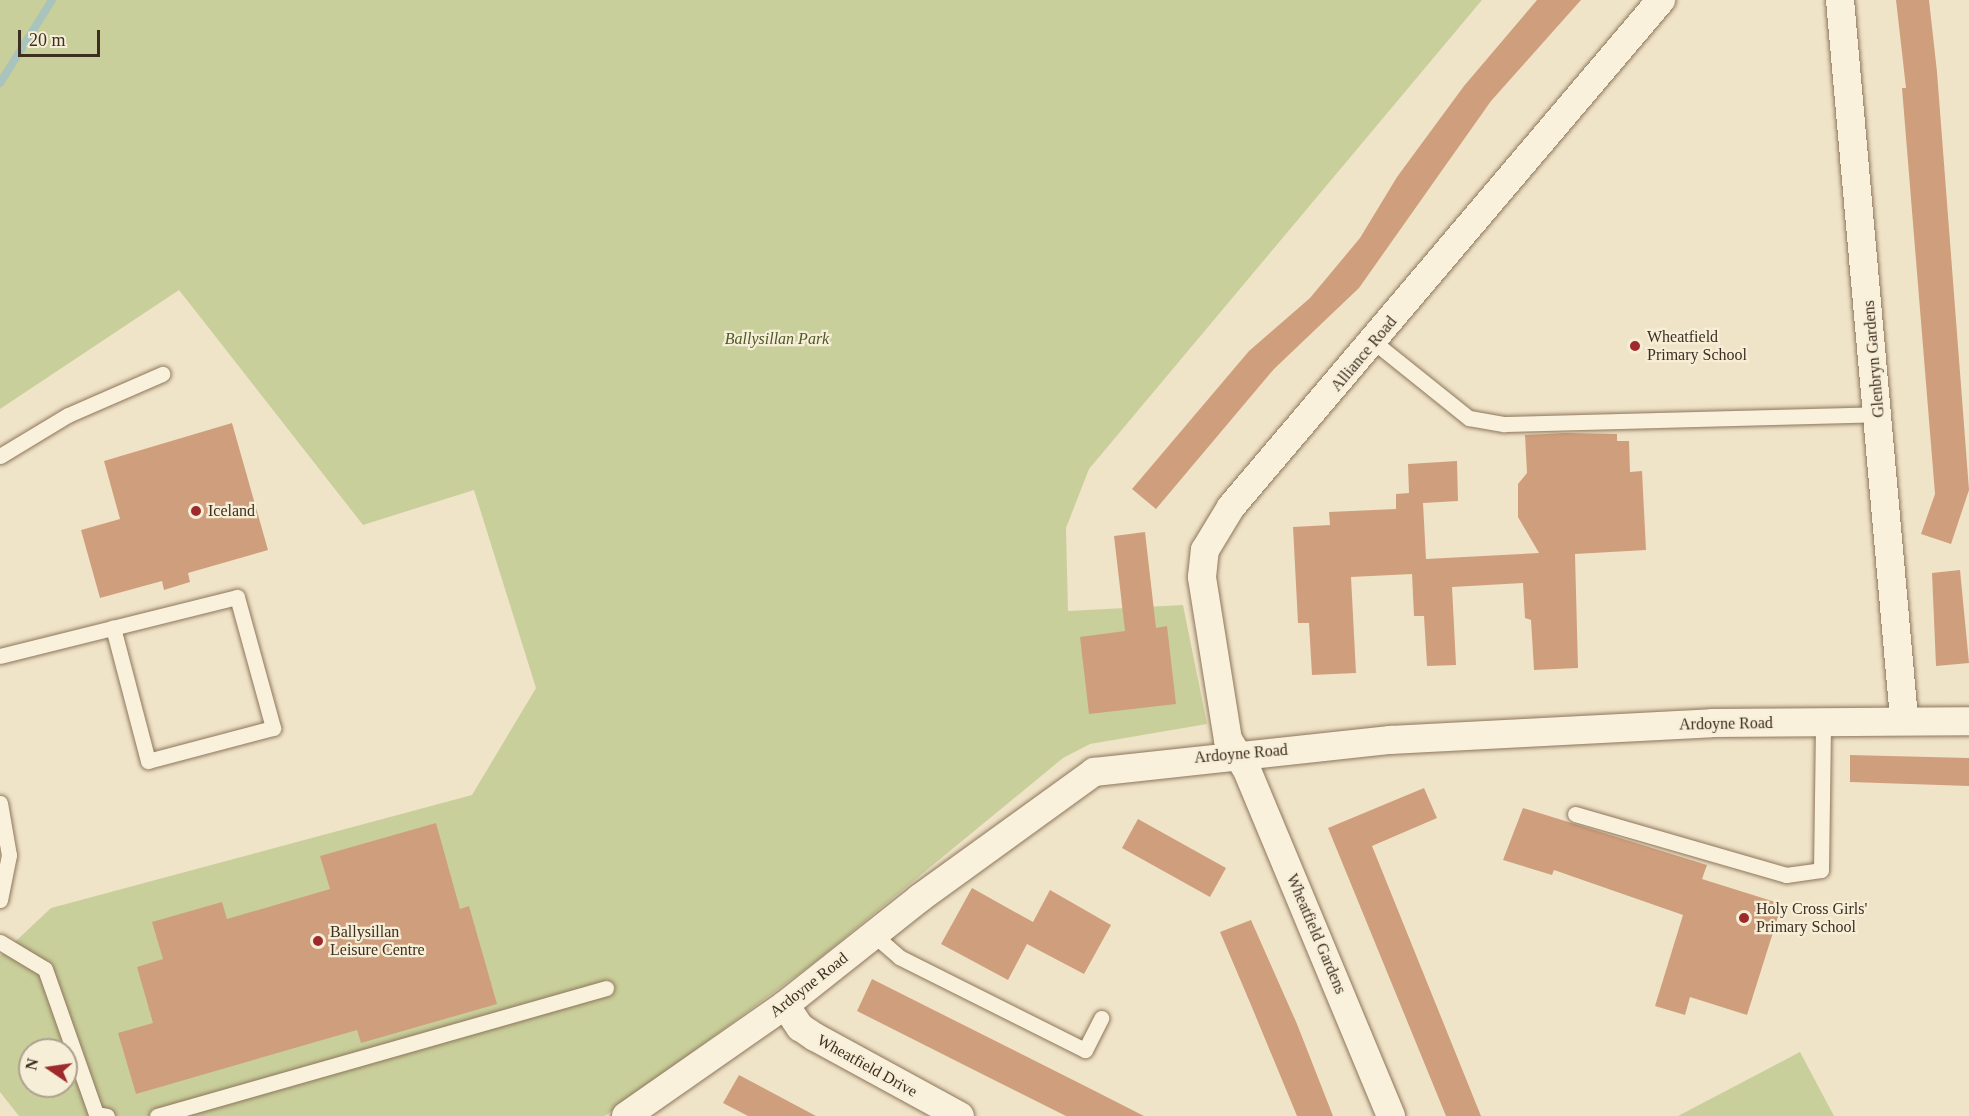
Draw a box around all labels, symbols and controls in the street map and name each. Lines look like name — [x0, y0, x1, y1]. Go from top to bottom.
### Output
scale bar — [21, 18, 104, 56]
text: 20 m — [29, 30, 66, 50]
street label: Glenbryn Gardens — [1859, 300, 1889, 418]
street label: Alliance Road — [1327, 313, 1401, 395]
place label: Wheatfield Primary School — [1647, 327, 1747, 365]
park label: Ballysillan Park — [725, 329, 829, 349]
marker: Wheatfield Primary School — [1628, 339, 1642, 353]
place label: Iceland — [208, 501, 255, 521]
marker: Iceland — [189, 504, 203, 518]
street label: Ardoyne Road — [1679, 714, 1773, 734]
street label: Ardoyne Road — [1193, 740, 1289, 768]
street label: Wheatfield Gardens — [1282, 871, 1350, 997]
place label: Holy Cross Girls' Primary School — [1756, 899, 1867, 937]
marker: Holy Cross Girls' Primary School — [1737, 911, 1751, 925]
place label: Ballysillan Leisure Centre — [330, 922, 425, 960]
marker: Ballysillan Leisure Centre — [311, 934, 325, 948]
street label: Ardoyne Road — [766, 949, 852, 1021]
street label: Wheatfield Drive — [814, 1031, 920, 1101]
north arrow — [18, 1038, 78, 1098]
text: N — [22, 1057, 42, 1072]

